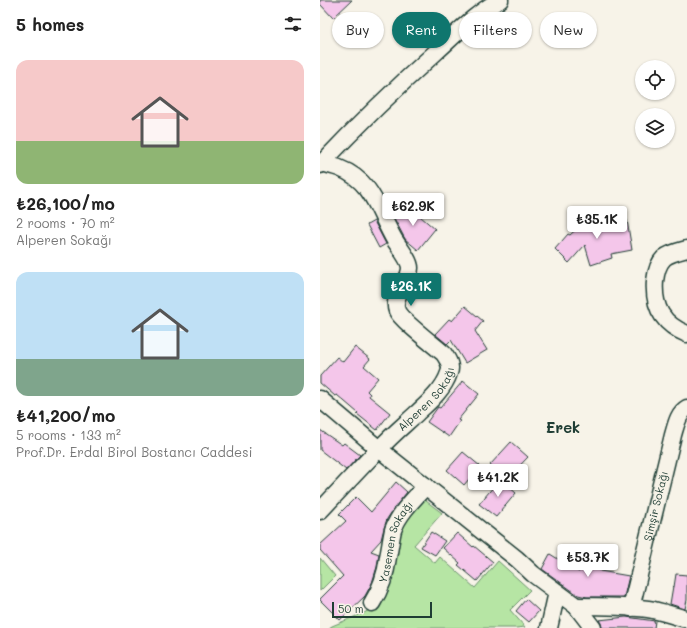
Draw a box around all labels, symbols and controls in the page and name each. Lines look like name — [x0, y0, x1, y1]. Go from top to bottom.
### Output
chip: Buy — [332, 12, 384, 48]
chip: Rent — [392, 12, 451, 48]
chip: Filters — [459, 12, 532, 48]
chip: New — [540, 12, 597, 48]
text: 5 homes — [16, 13, 84, 35]
icon: filters — [282, 13, 304, 35]
map controls — [635, 60, 675, 148]
button: locate — [635, 60, 675, 100]
icon: home — [124, 86, 196, 158]
button: layers — [635, 108, 675, 148]
text: ₺26,100/mo — [16, 192, 115, 214]
pin: ₺62.9K — [380, 193, 446, 227]
text: ₺62.9K — [391, 197, 435, 214]
pin: ₺35.1K — [564, 206, 630, 240]
text: ₺35.1K — [576, 210, 618, 227]
text: 2 rooms · 70 m² — [16, 214, 115, 231]
text: Alperen Sokağı — [16, 231, 112, 248]
pin: ₺26.1K — [378, 273, 444, 307]
text: ₺26.1K — [390, 277, 432, 294]
icon: home — [124, 298, 196, 370]
street label: Alperen Sokağı — [394, 367, 457, 434]
text: ₺41,200/mo — [16, 404, 115, 426]
district label: Erek — [546, 417, 580, 437]
text: 5 rooms · 133 m² — [16, 426, 121, 443]
text: Prof.Dr. Erdal Birol Bostancı Caddesi — [16, 443, 252, 460]
pin: ₺41.2K — [465, 464, 531, 498]
text: ₺41.2K — [477, 468, 519, 485]
street label: Şimşir Sokağı — [640, 469, 671, 542]
street label: Yasemen Sokağı — [374, 497, 416, 585]
pin: ₺53.7K — [555, 544, 621, 578]
text: ₺53.7K — [566, 548, 610, 565]
scale bar — [332, 600, 432, 619]
text: 50 m — [338, 601, 364, 616]

